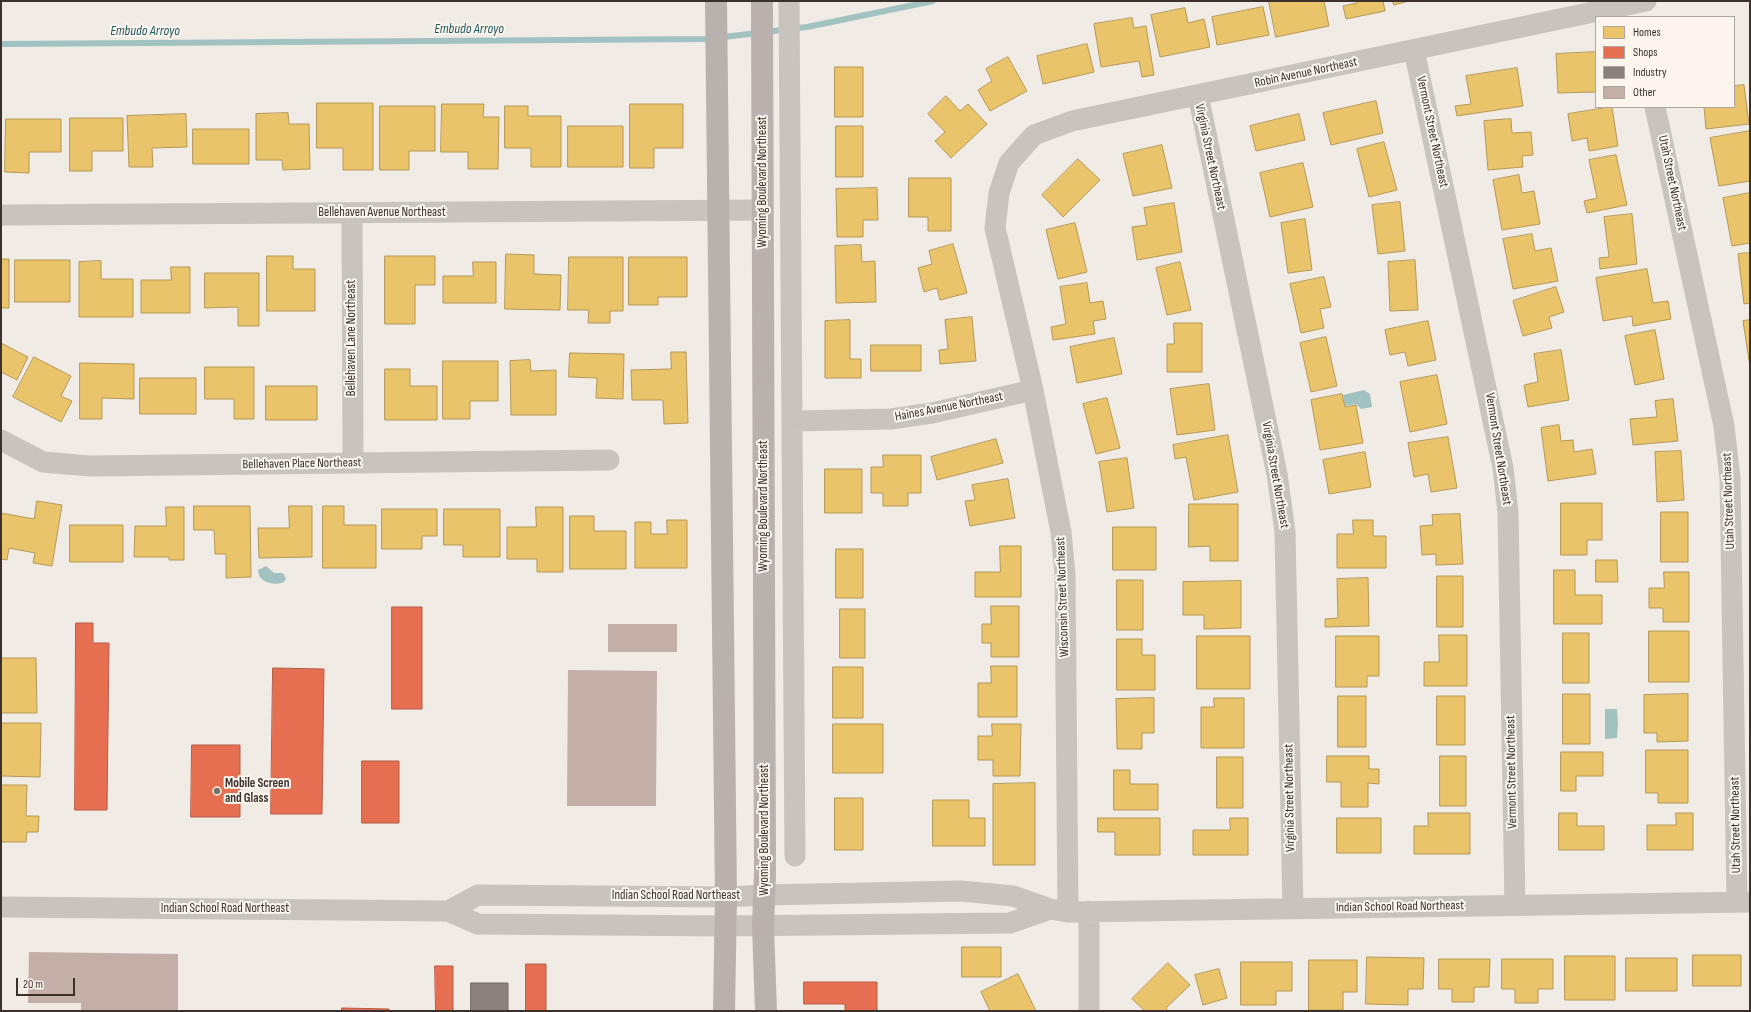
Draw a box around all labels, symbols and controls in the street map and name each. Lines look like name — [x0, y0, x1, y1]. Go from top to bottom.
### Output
legend — [1595, 16, 1735, 108]
water label: Embudo Arroyo — [434, 21, 504, 37]
water label: Embudo Arroyo — [110, 23, 180, 39]
text: Homes — [1633, 25, 1661, 40]
text: Shops — [1633, 45, 1658, 60]
street label: Robin Avenue Northeast — [1253, 54, 1359, 92]
text: Industry — [1633, 65, 1667, 80]
street label: Vermont Street Northeast — [1413, 75, 1451, 189]
text: Other — [1633, 85, 1656, 100]
street label: Virginia Street Northeast — [1191, 103, 1229, 211]
street label: Wyoming Boulevard Northeast — [755, 116, 771, 248]
street label: Utah Street Northeast — [1654, 134, 1690, 232]
street label: Bellehaven Avenue Northeast — [318, 205, 446, 221]
street label: Bellehaven Lane Northeast — [344, 280, 360, 396]
street label: Haines Avenue Northeast — [894, 389, 1004, 425]
street label: Vermont Street Northeast — [1481, 392, 1515, 506]
street label: Virginia Street Northeast — [1258, 420, 1292, 530]
street label: Wyoming Boulevard Northeast — [756, 440, 772, 572]
street label: Utah Street Northeast — [1720, 452, 1738, 550]
street label: Bellehaven Place Northeast — [242, 455, 362, 473]
street label: Wisconsin Street Northeast — [1053, 537, 1073, 657]
street label: Vermont Street Northeast — [1503, 715, 1521, 829]
street label: Virginia Street Northeast — [1281, 744, 1299, 852]
street label: Wyoming Boulevard Northeast — [757, 764, 773, 896]
place label: Mobile Screen and Glass — [225, 776, 289, 807]
street label: Utah Street Northeast — [1727, 776, 1745, 874]
marker: Mobile Screen and Glass — [212, 786, 222, 796]
street label: Indian School Road Northeast — [612, 888, 740, 904]
street label: Indian School Road Northeast — [1336, 898, 1464, 916]
street label: Indian School Road Northeast — [161, 901, 289, 917]
scale bar — [18, 970, 77, 996]
text: 20 m — [23, 977, 43, 992]

